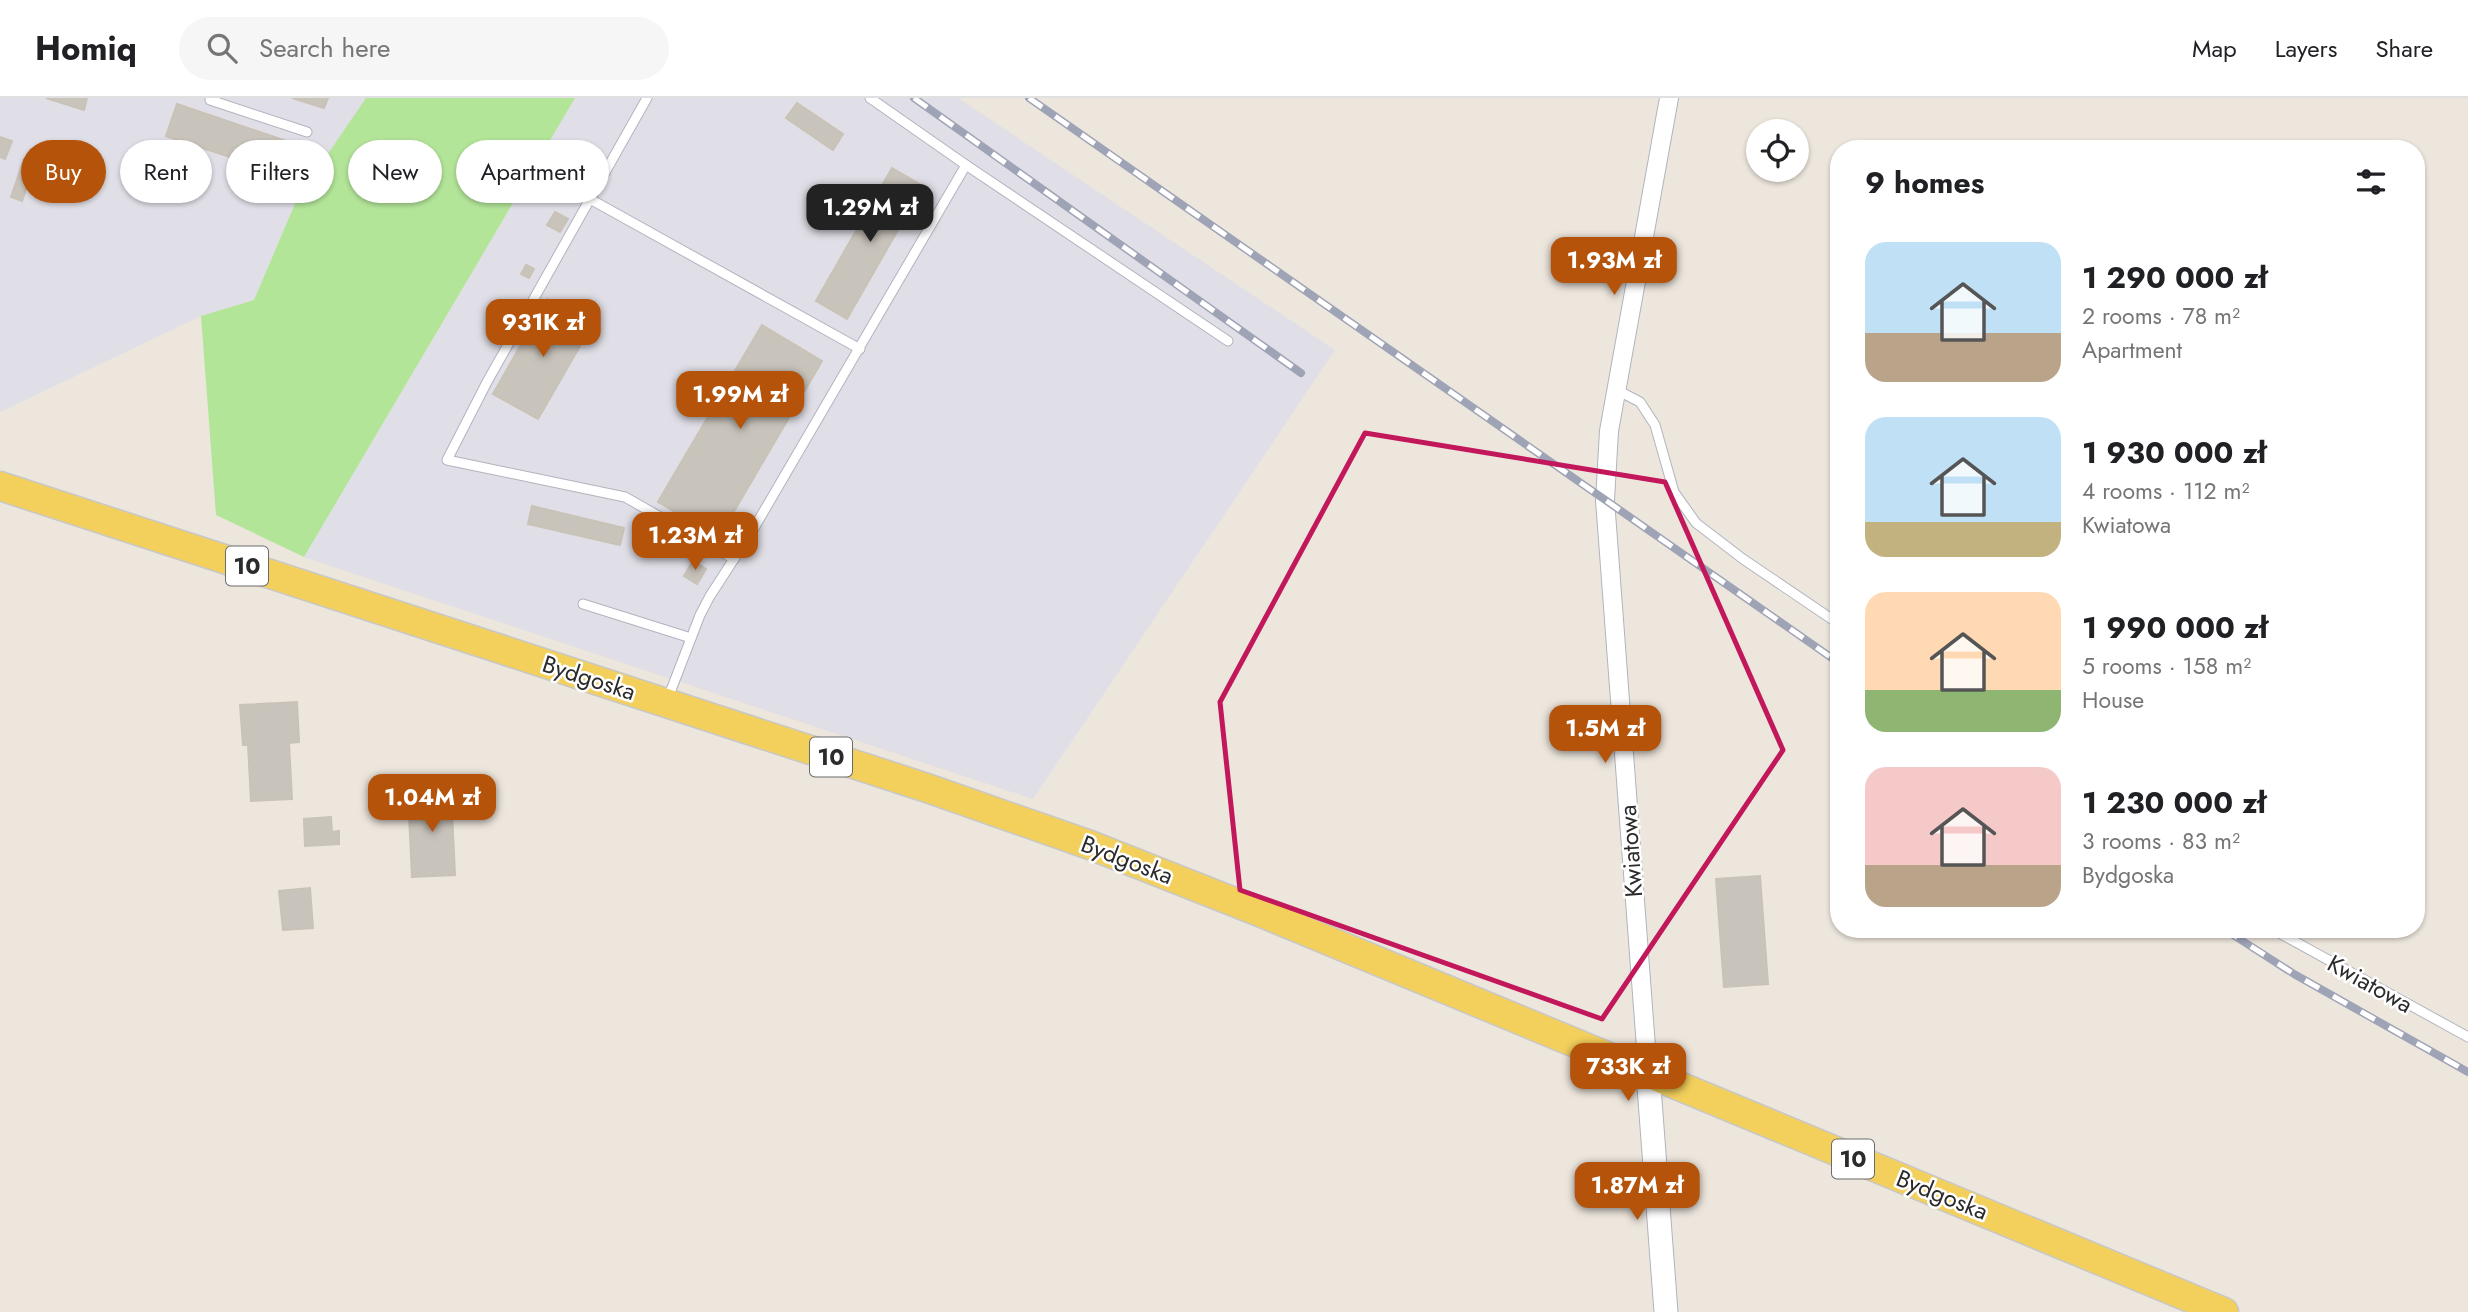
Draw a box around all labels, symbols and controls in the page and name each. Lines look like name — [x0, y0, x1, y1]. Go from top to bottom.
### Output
search box — [179, 17, 669, 80]
text: Homiq — [35, 25, 137, 72]
icon: search — [203, 29, 241, 67]
text: Search here — [259, 29, 390, 67]
text: Map — [2192, 31, 2237, 66]
text: Layers — [2275, 31, 2337, 66]
text: Share — [2375, 31, 2433, 66]
map controls — [1746, 119, 1809, 182]
button: locate — [1746, 119, 1809, 182]
chip: Buy — [21, 140, 106, 203]
chip: Rent — [120, 140, 212, 203]
chip: Filters — [226, 140, 334, 203]
chip: New — [348, 140, 442, 203]
chip: Apartment — [456, 140, 609, 203]
text: 9 homes — [1865, 161, 1984, 204]
icon: filters — [2352, 163, 2390, 201]
pin: 1.29M zł — [798, 184, 942, 244]
text: 1.29M zł — [822, 190, 918, 224]
pin: 1.93M zł — [1542, 238, 1686, 297]
text: 1.93M zł — [1567, 243, 1661, 277]
text: 1 290 000 zł — [2082, 256, 2267, 299]
icon: home — [1921, 270, 2005, 354]
text: 2 rooms · 78 m² — [2082, 299, 2240, 333]
pin: 931K zł — [478, 300, 608, 359]
text: 931K zł — [502, 305, 584, 339]
text: Apartment — [2082, 333, 2182, 367]
pin: 1.99M zł — [668, 372, 812, 431]
text: 1.99M zł — [692, 377, 788, 411]
text: 1 930 000 zł — [2082, 431, 2266, 474]
icon: home — [1921, 445, 2005, 529]
text: 4 rooms · 112 m² — [2082, 474, 2249, 508]
text: Kwiatowa — [2082, 508, 2171, 542]
pin: 1.23M zł — [623, 512, 767, 572]
text: 1.23M zł — [648, 518, 742, 552]
road number: 10 — [226, 546, 268, 586]
text: 1 990 000 zł — [2082, 606, 2268, 649]
icon: home — [1921, 620, 2005, 704]
street label: Bydgoska — [538, 646, 640, 709]
text: 5 rooms · 158 m² — [2082, 649, 2251, 683]
text: House — [2082, 683, 2144, 717]
pin: 1.5M zł — [1540, 706, 1670, 765]
text: 1.5M zł — [1565, 711, 1645, 745]
road number: 10 — [810, 737, 852, 776]
pin: 1.04M zł — [360, 774, 504, 834]
text: 1.04M zł — [384, 780, 480, 814]
text: 1 230 000 zł — [2082, 781, 2266, 824]
icon: home — [1921, 795, 2005, 879]
street label: Kwiatowa — [1610, 804, 1651, 899]
text: 3 rooms · 83 m² — [2082, 824, 2240, 858]
street label: Bydgoska — [1076, 826, 1178, 893]
text: Bydgoska — [2082, 858, 2174, 892]
street label: Kwiatowa — [2321, 946, 2419, 1021]
pin: 733K zł — [1563, 1044, 1693, 1103]
text: 733K zł — [1586, 1049, 1670, 1083]
road number: 10 — [1832, 1140, 1874, 1178]
street label: Bydgoska — [1891, 1160, 1993, 1229]
pin: 1.87M zł — [1565, 1162, 1709, 1222]
text: 1.87M zł — [1591, 1168, 1683, 1202]

